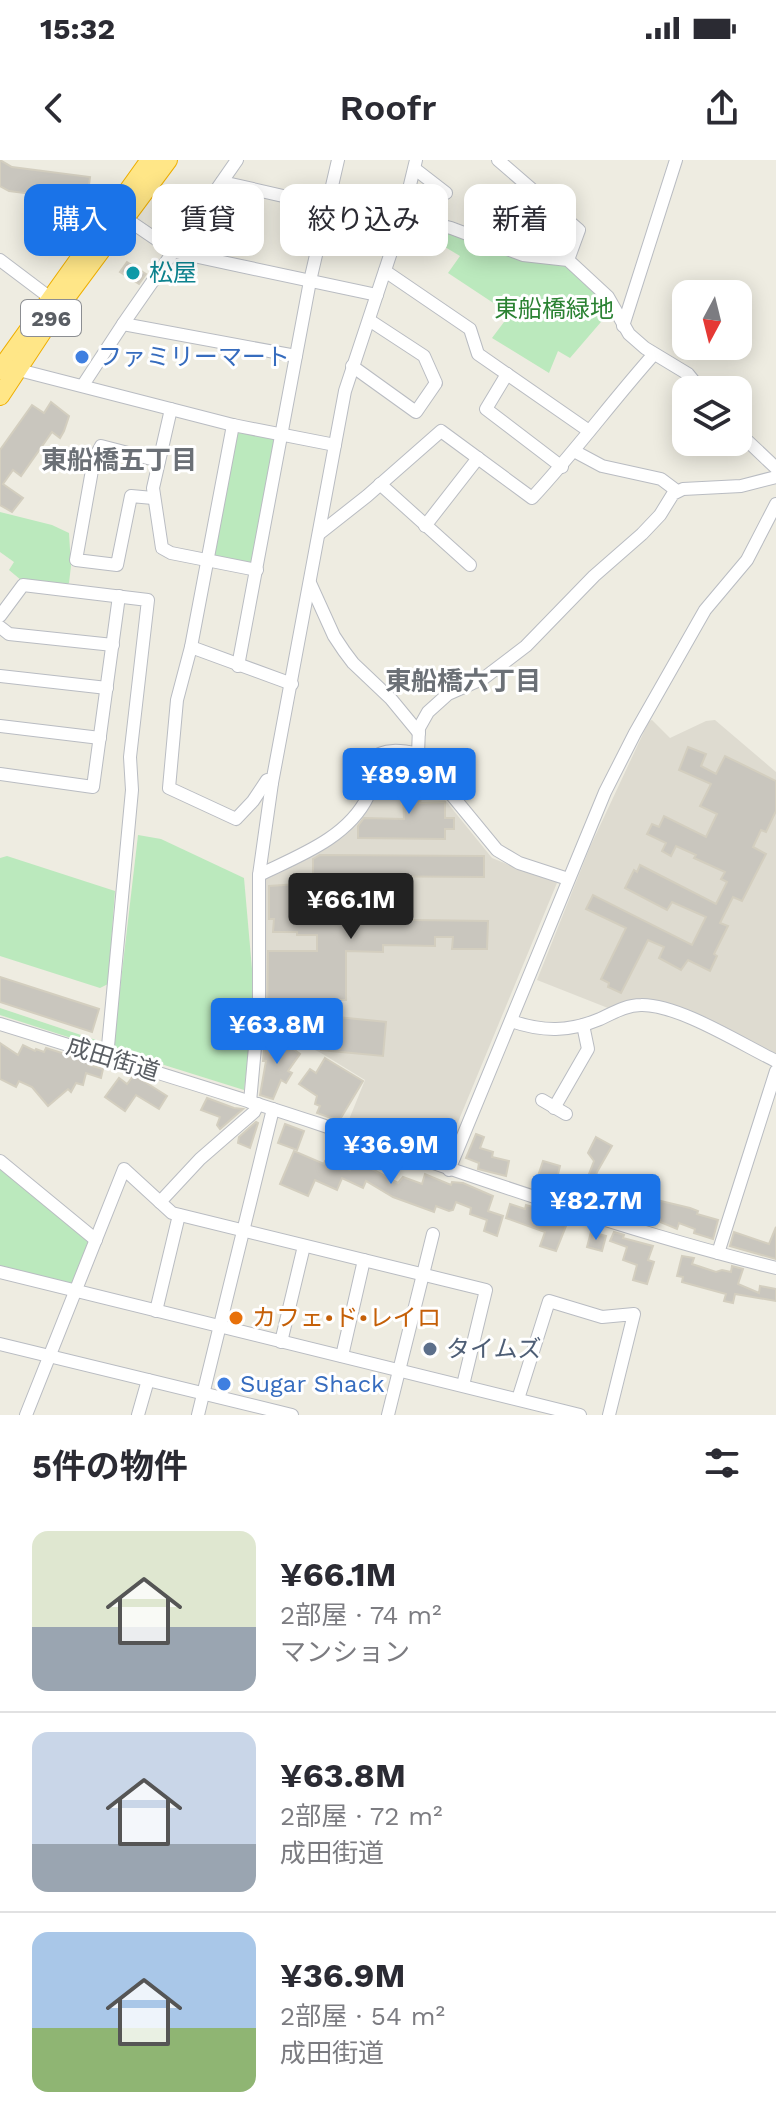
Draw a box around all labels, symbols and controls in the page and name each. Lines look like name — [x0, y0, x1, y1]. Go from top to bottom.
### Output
text: 15:32 — [40, 11, 115, 46]
icon: back — [32, 86, 76, 130]
icon: share — [700, 86, 744, 130]
text: Roofr — [340, 87, 436, 129]
chip: 購入 — [24, 184, 136, 256]
chip: 賃貸 — [152, 184, 264, 256]
chip: 絞り込み — [280, 184, 448, 256]
chip: 新着 — [464, 184, 576, 256]
place label: 松屋 — [149, 259, 197, 287]
marker: 松屋 — [124, 264, 142, 282]
north arrow — [672, 280, 752, 360]
map controls — [672, 280, 752, 456]
park label: 東船橋緑地 — [494, 295, 614, 323]
road number: 296 — [21, 300, 81, 336]
place label: ファミリーマート — [98, 343, 290, 371]
marker: ファミリーマート — [73, 348, 91, 366]
button: layers — [672, 376, 752, 456]
district label: 東船橋五丁目 — [41, 445, 197, 475]
district label: 東船橋六丁目 — [385, 666, 541, 696]
pin: ¥89.9M — [344, 748, 474, 816]
text: ¥89.9M — [361, 759, 457, 789]
pin: ¥66.1M — [286, 873, 416, 941]
text: ¥66.1M — [306, 884, 396, 914]
pin: ¥63.8M — [212, 998, 342, 1066]
text: ¥63.8M — [229, 1009, 325, 1039]
street label: 成田街道 — [63, 1032, 163, 1086]
pin: ¥36.9M — [326, 1118, 456, 1186]
text: ¥36.9M — [343, 1129, 439, 1159]
pin: ¥82.7M — [531, 1174, 661, 1242]
text: ¥82.7M — [549, 1185, 643, 1215]
place label: カフェ•ド•レイロ — [252, 1304, 441, 1332]
marker: カフェ•ド•レイロ — [227, 1309, 245, 1327]
place label: タイムズ — [446, 1335, 542, 1363]
marker: タイムズ — [421, 1340, 439, 1358]
place label: Sugar Shack — [240, 1370, 385, 1398]
marker: Sugar Shack — [215, 1375, 233, 1393]
icon: filters — [700, 1441, 744, 1485]
text: 5件の物件 — [32, 1446, 188, 1486]
text: ¥66.1M — [280, 1554, 397, 1594]
icon: home — [96, 1563, 192, 1659]
text: 2部屋 · 74 m² — [280, 1600, 442, 1630]
text: マンション — [280, 1637, 410, 1667]
text: ¥63.8M — [280, 1755, 406, 1795]
icon: home — [96, 1764, 192, 1860]
text: 2部屋 · 72 m² — [280, 1801, 443, 1831]
text: 成田街道 — [280, 1838, 384, 1868]
text: ¥36.9M — [280, 1955, 406, 1995]
icon: home — [96, 1964, 192, 2060]
text: 2部屋 · 54 m² — [280, 2001, 445, 2031]
text: 成田街道 — [280, 2038, 384, 2068]

